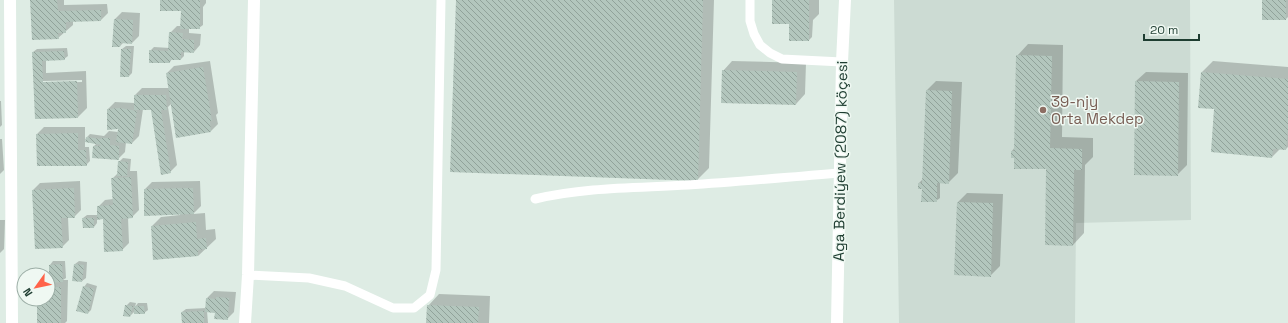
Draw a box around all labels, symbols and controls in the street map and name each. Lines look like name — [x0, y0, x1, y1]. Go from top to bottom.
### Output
scale bar — [1144, 16, 1199, 42]
text: 20 m — [1150, 22, 1178, 38]
street label: Aga Berdiýew (2087) köçesi — [829, 61, 852, 261]
place label: 39-njy Orta Mekdep — [1051, 92, 1144, 128]
marker: 39-njy Orta Mekdep — [1038, 105, 1048, 115]
north arrow — [16, 267, 56, 307]
text: N — [20, 286, 35, 299]

